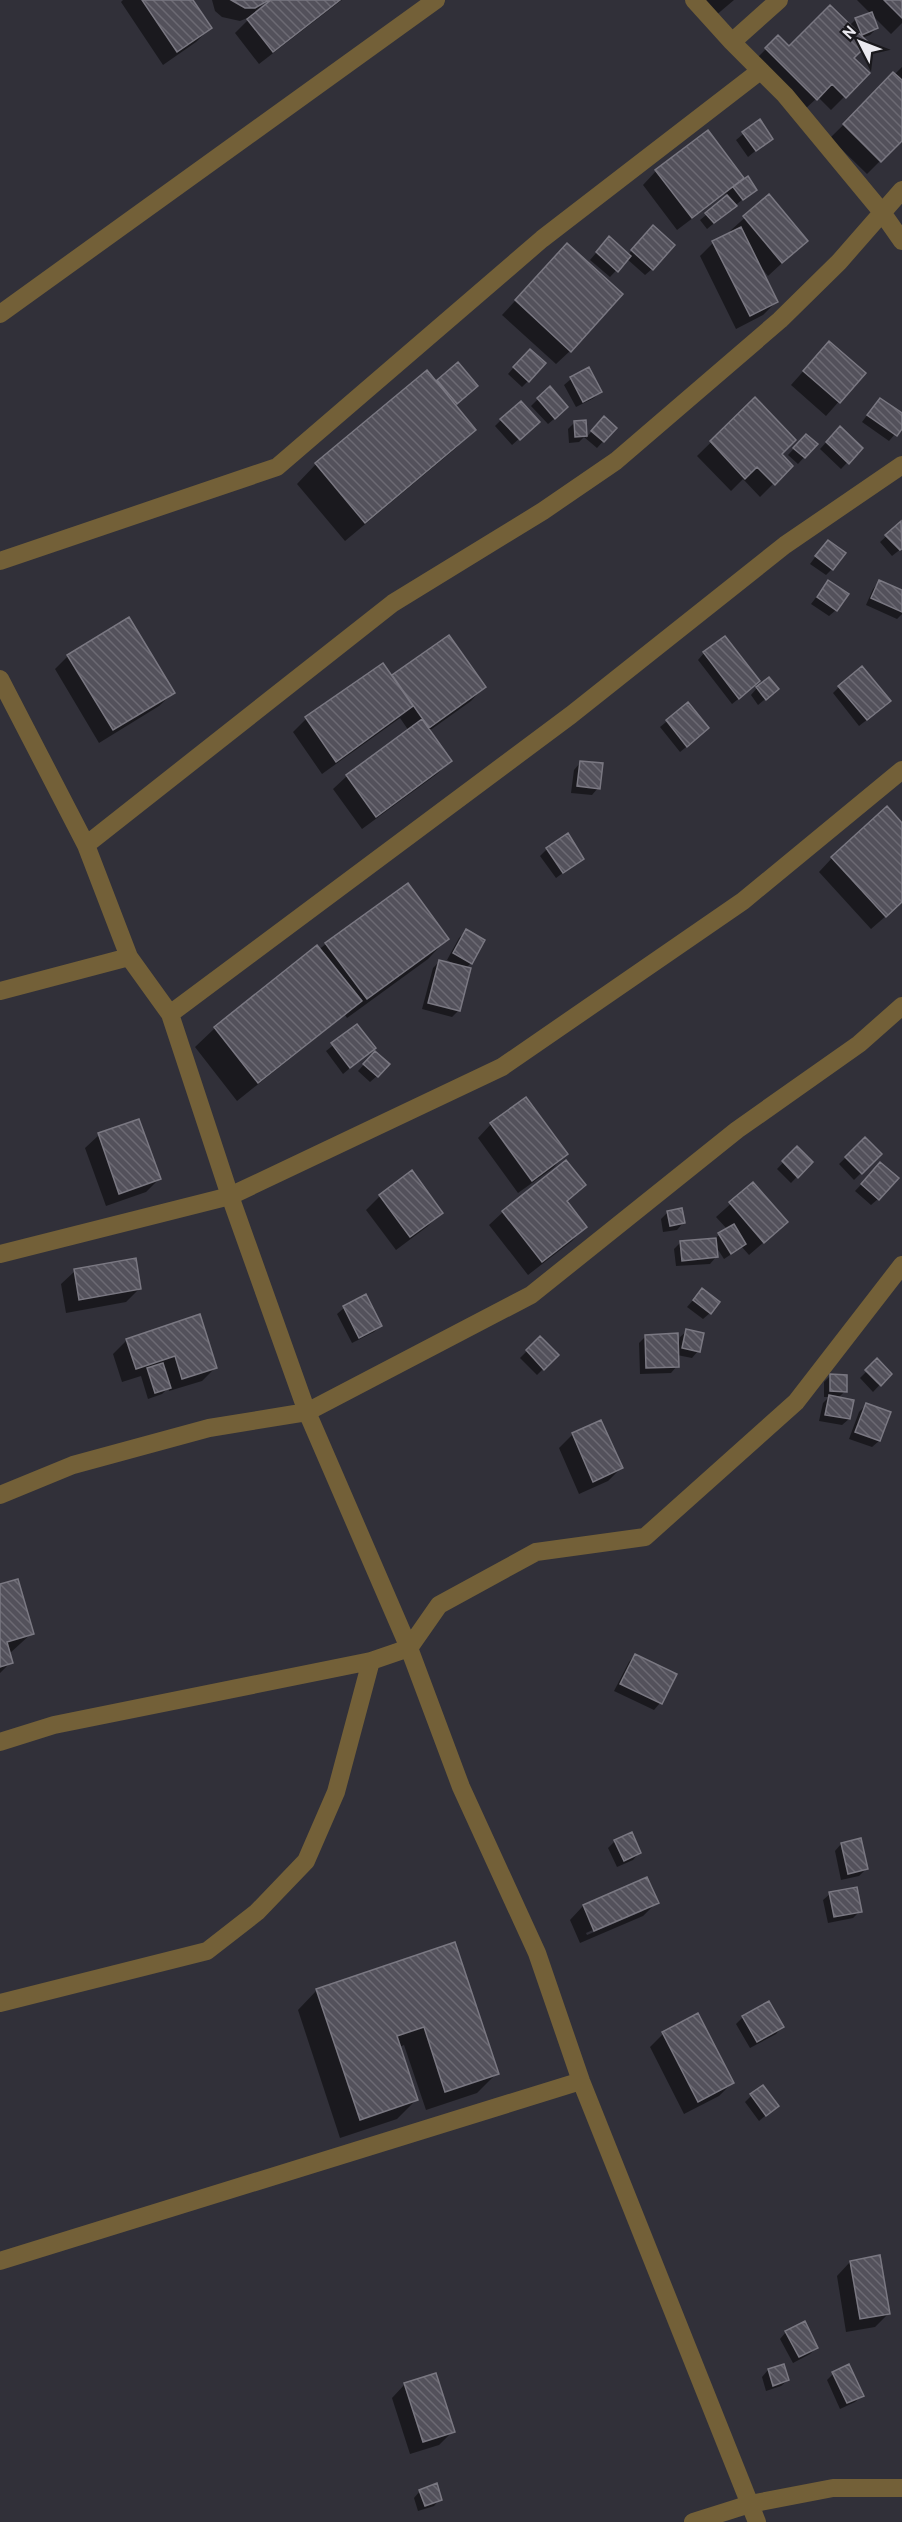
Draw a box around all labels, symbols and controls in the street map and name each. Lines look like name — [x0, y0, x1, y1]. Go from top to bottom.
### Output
north arrow — [830, 12, 890, 72]
text: N — [839, 22, 862, 44]

